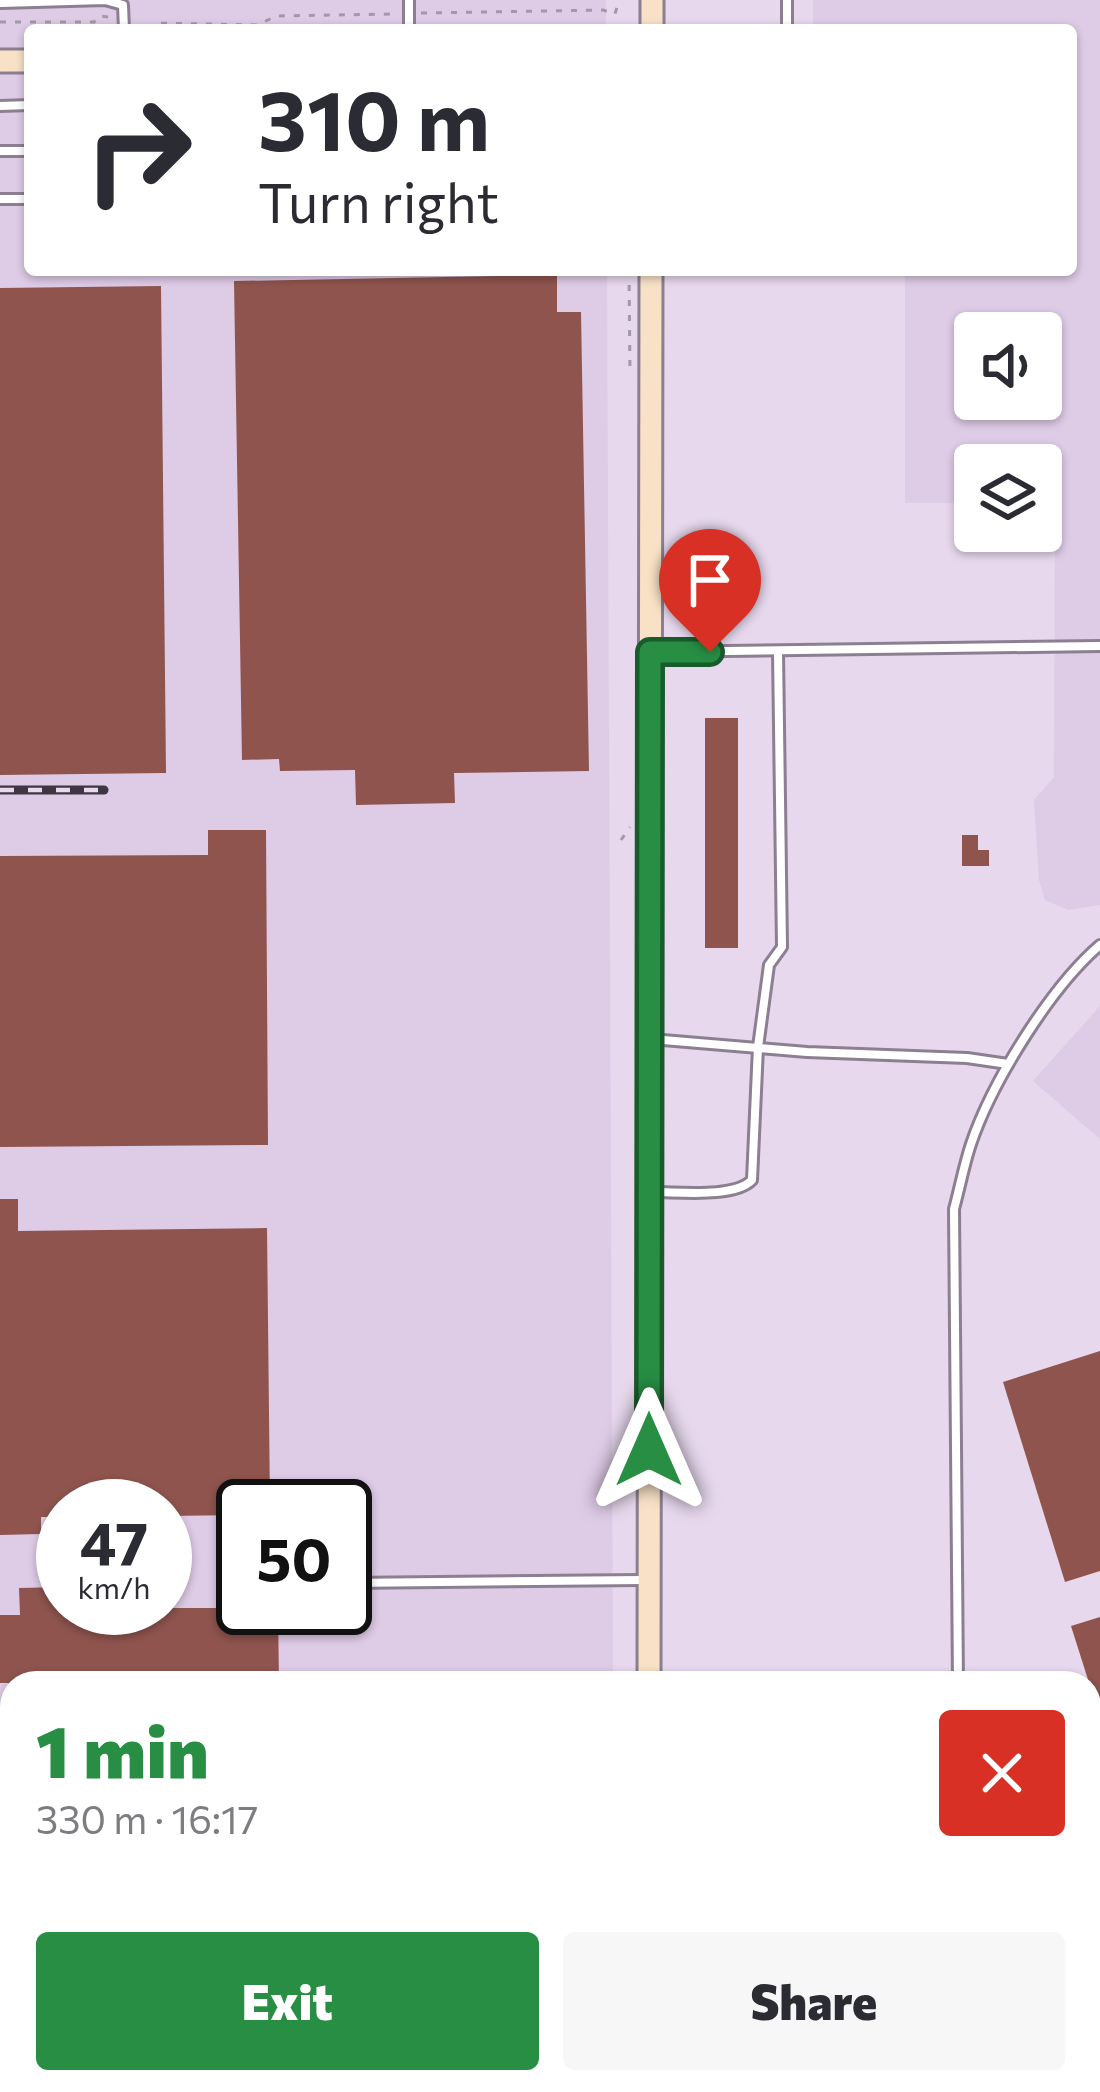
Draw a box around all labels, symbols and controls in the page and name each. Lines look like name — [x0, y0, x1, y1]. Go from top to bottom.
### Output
text: 310 m — [258, 66, 490, 168]
icon: right — [60, 72, 216, 228]
text: Turn right — [258, 168, 499, 234]
map controls — [954, 312, 1062, 552]
button: sound — [954, 312, 1062, 420]
button: layers — [954, 444, 1062, 552]
pin — [659, 529, 761, 652]
icon: arrive — [677, 547, 743, 613]
position arrow — [586, 1387, 712, 1513]
speed limit sign: 50 — [216, 1479, 372, 1635]
text: 47 — [80, 1505, 148, 1578]
text: km/h — [78, 1568, 150, 1605]
text: 1 min — [36, 1705, 209, 1793]
button: close — [939, 1710, 1065, 1836]
text: 330 m · 16:17 — [36, 1794, 258, 1842]
button: Exit — [36, 1932, 539, 2070]
button: Share — [563, 1932, 1065, 2070]

